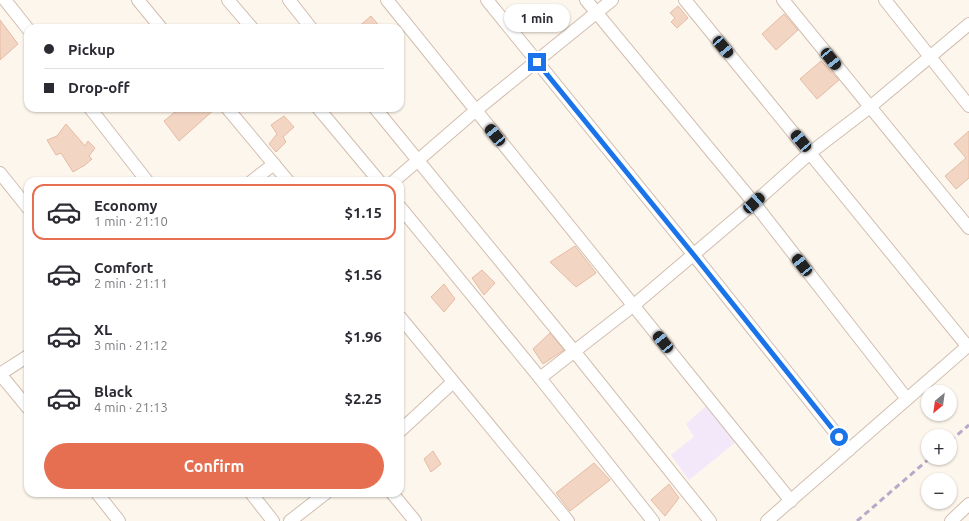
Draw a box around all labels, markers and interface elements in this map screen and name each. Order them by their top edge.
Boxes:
callout: 1 min [504,4,570,32]
text: 1 min [521,11,553,25]
car [711,34,735,60]
text: Pickup [68,41,115,58]
car [819,46,843,72]
route end [528,53,546,71]
text: Drop-off [68,79,130,96]
car [483,122,507,148]
car [789,128,813,154]
car [741,191,767,215]
icon: car [46,194,82,230]
text: Economy [94,197,158,214]
text: $1.15 [344,204,382,221]
text: 1 min · 21:10 [94,214,168,228]
car [790,252,814,278]
icon: car [46,256,82,292]
text: Comfort [94,259,153,276]
text: $1.56 [344,266,382,283]
text: 2 min · 21:11 [94,276,168,290]
icon: car [46,318,82,354]
text: XL [94,321,112,338]
text: $1.96 [344,328,382,345]
car [651,329,675,355]
text: 3 min · 21:12 [94,338,168,352]
icon: car [46,380,82,416]
text: Black [94,383,133,400]
north arrow [921,385,957,421]
map controls [921,385,957,509]
text: $2.25 [344,390,382,407]
text: 4 min · 21:13 [94,400,168,414]
route start [830,428,848,446]
button: + [921,429,957,465]
button: Confirm [44,443,384,489]
button: − [921,473,957,509]

